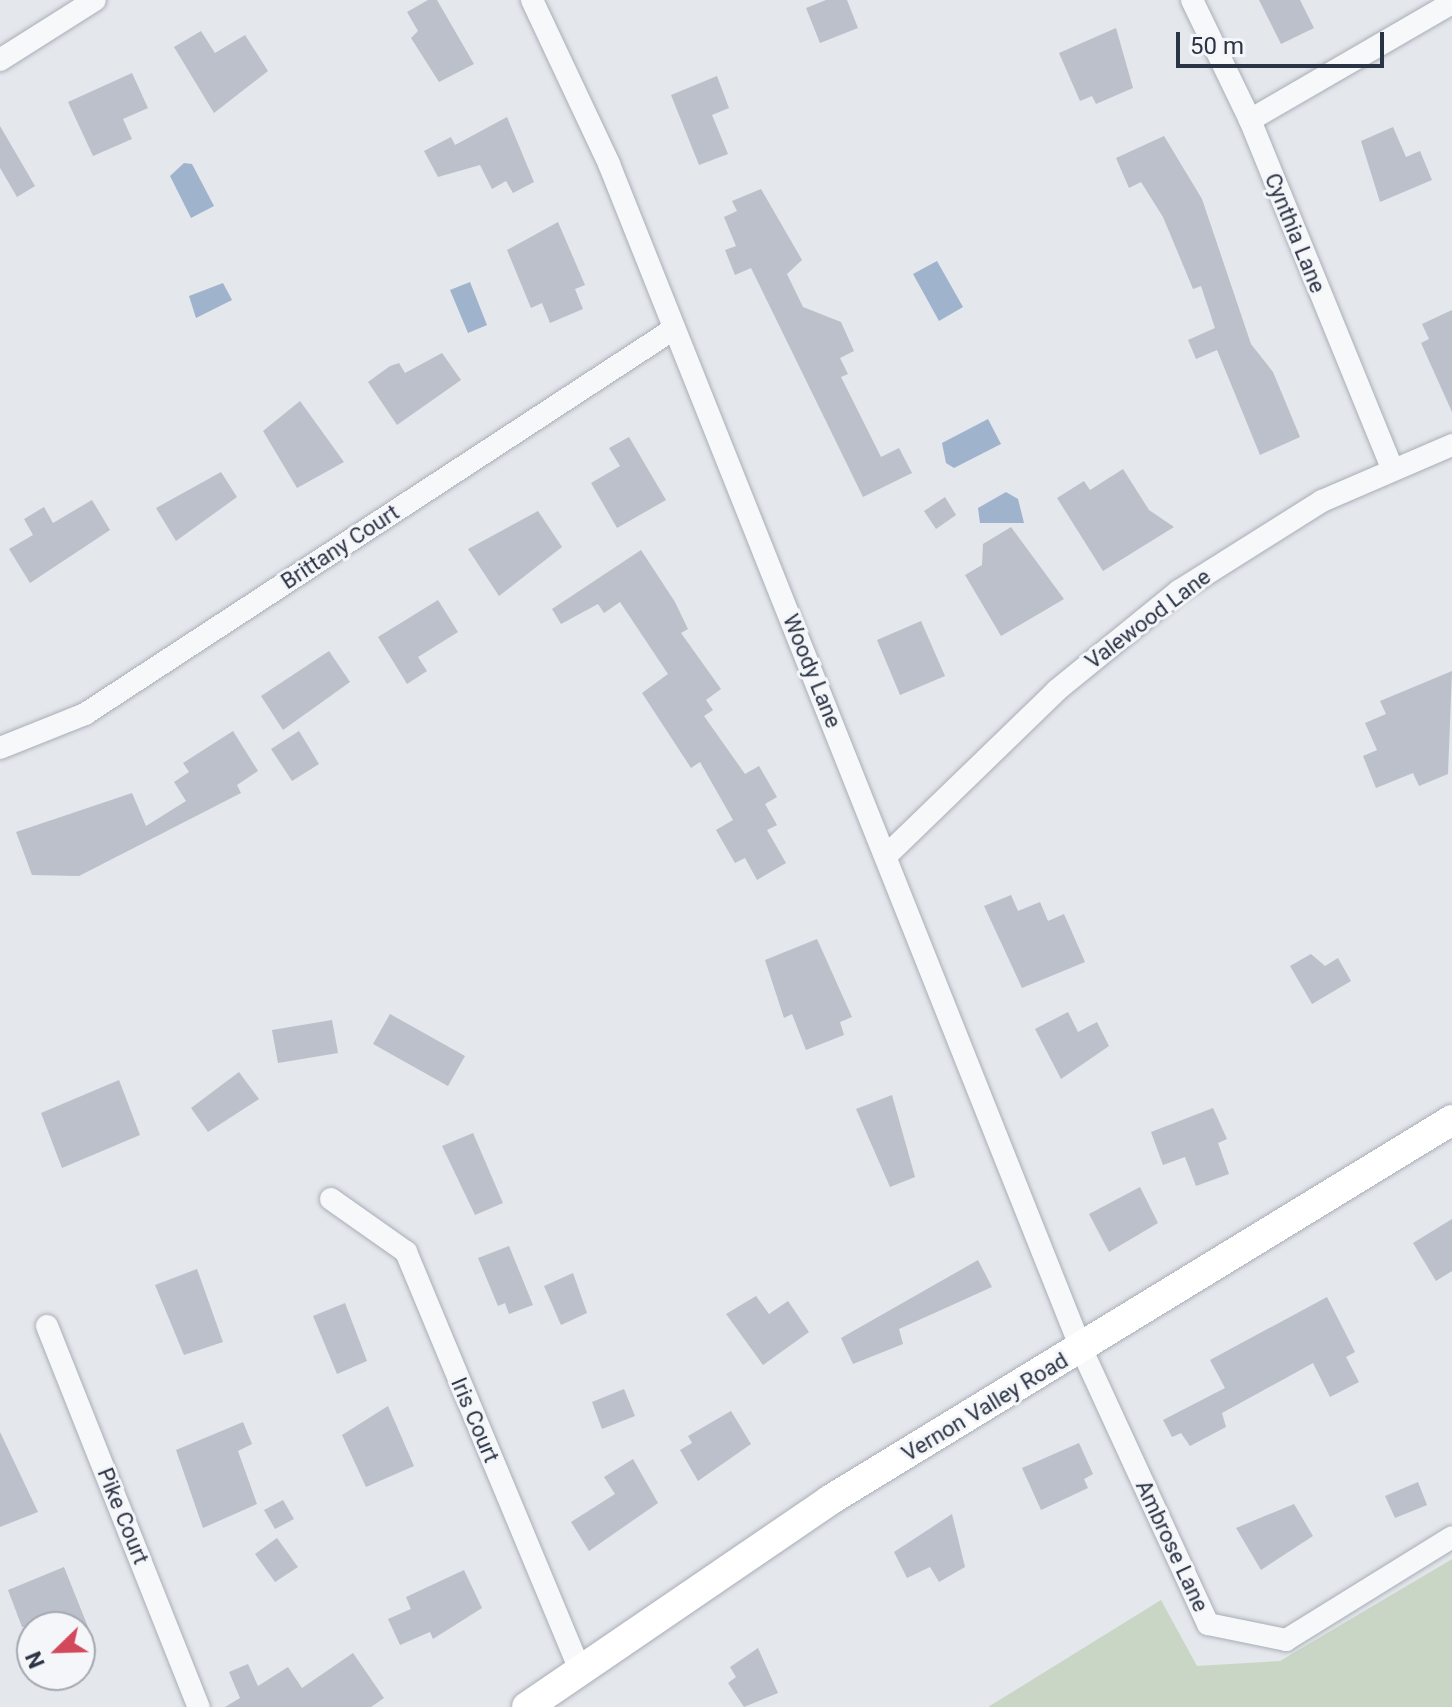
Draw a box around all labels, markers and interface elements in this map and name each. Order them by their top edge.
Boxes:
scale bar [1180,16,1388,66]
text: 50 m [1190,32,1244,60]
street label: Cynthia Lane [1259,169,1331,297]
street label: Brittany Court [276,499,404,595]
street label: Valewood Lane [1080,563,1216,675]
street label: Woody Lane [777,610,847,732]
street label: Vernon Valley Road [897,1347,1073,1467]
street label: Iris Court [445,1374,505,1466]
street label: Pike Court [92,1464,154,1568]
street label: Ambrose Lane [1130,1476,1214,1616]
north arrow [16,1611,96,1691]
text: N [21,1648,50,1672]

